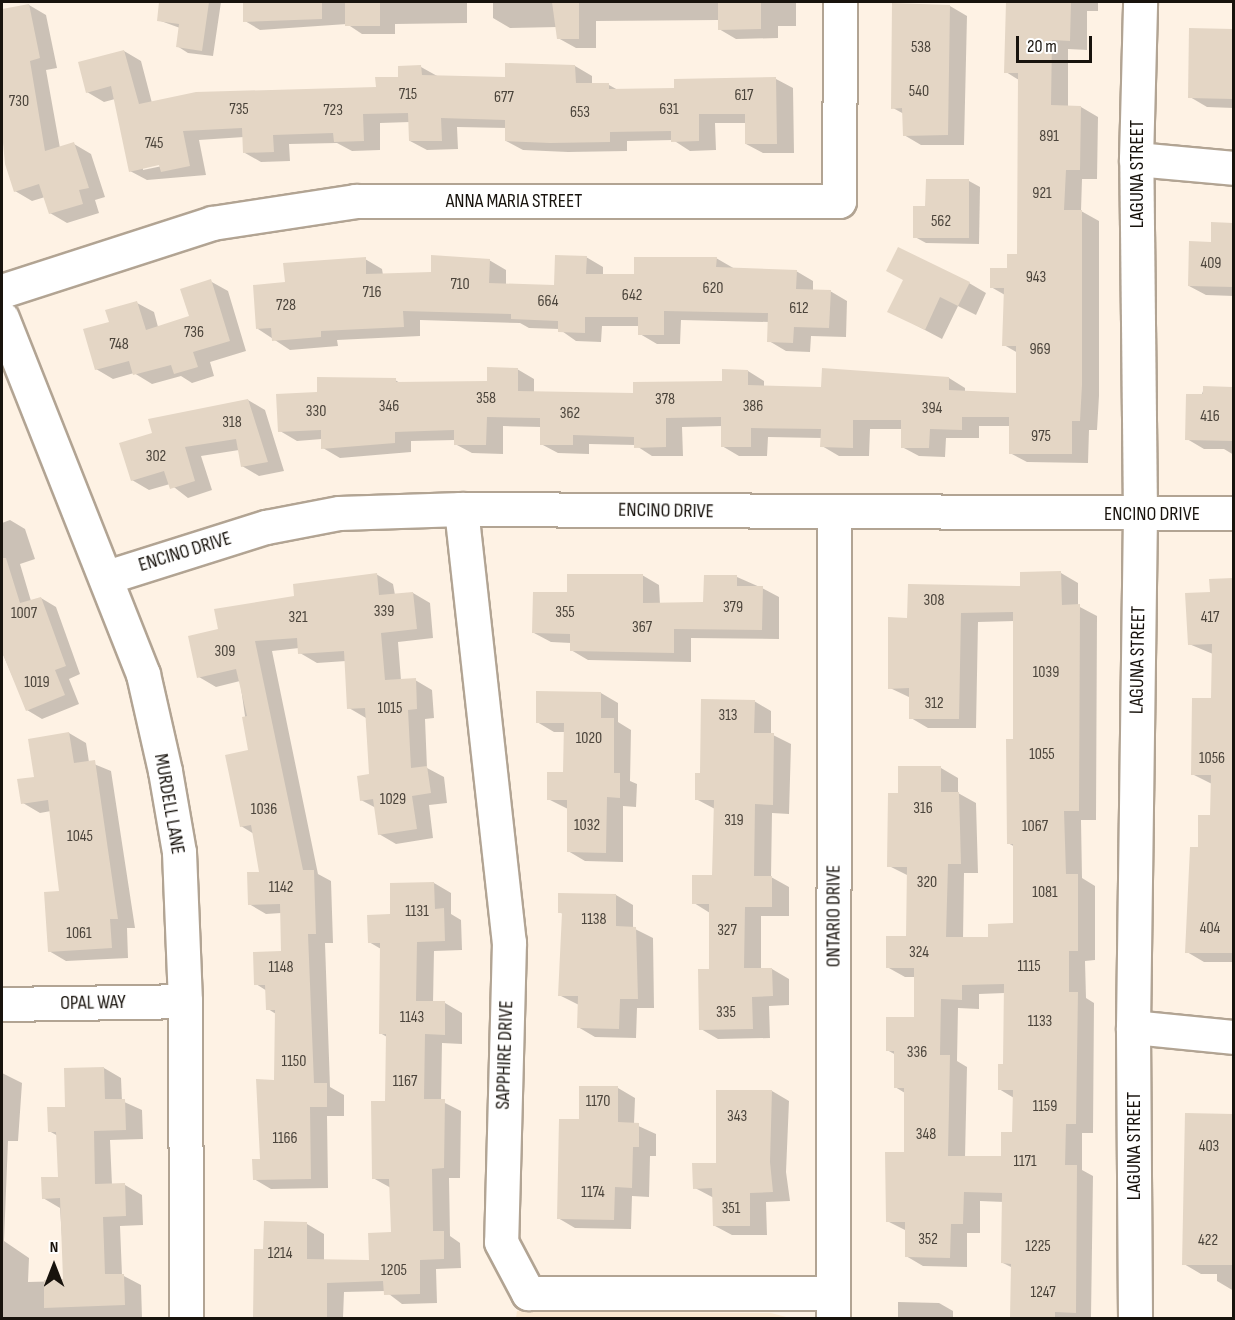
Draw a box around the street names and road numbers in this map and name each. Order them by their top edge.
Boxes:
street label: LAGUNA STREET [1125,120,1149,228]
street label: ANNA MARIA STREET [446,189,582,213]
street label: ENCINO DRIVE [618,498,714,524]
street label: ENCINO DRIVE [1104,502,1200,526]
street label: ENCINO DRIVE [136,527,234,577]
street label: LAGUNA STREET [1125,606,1151,714]
street label: MURDELL LANE [148,752,190,856]
street label: ONTARIO DRIVE [822,865,846,967]
street label: OPAL WAY [60,990,126,1016]
street label: SAPPHIRE DRIVE [491,1000,519,1110]
street label: LAGUNA STREET [1122,1092,1146,1200]

